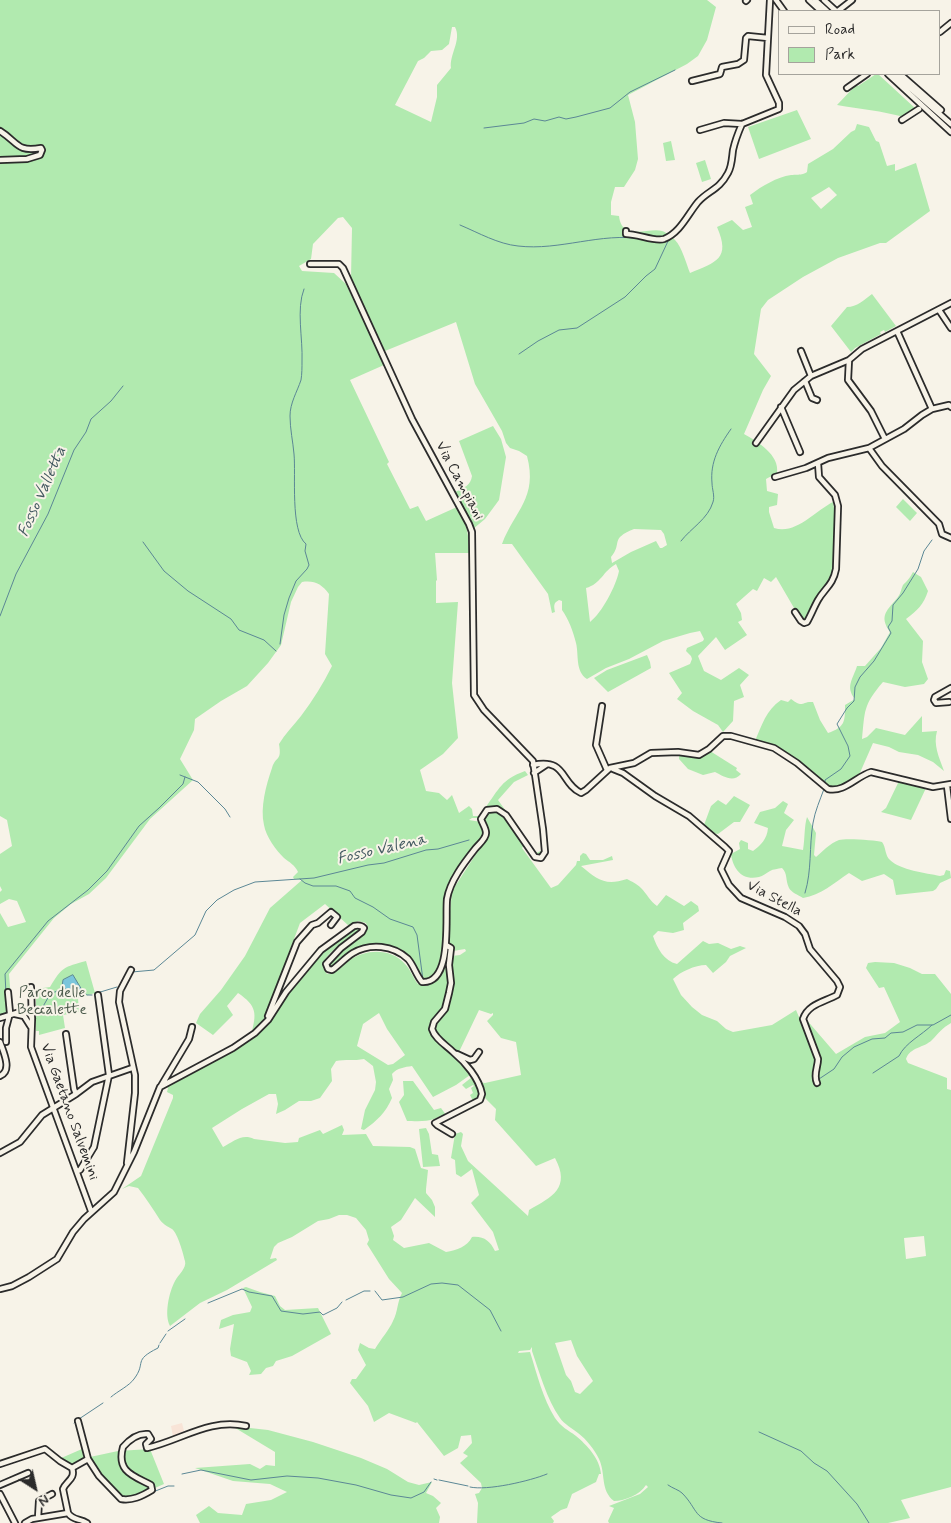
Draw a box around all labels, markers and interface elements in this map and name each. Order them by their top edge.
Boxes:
legend [778,10,941,75]
text: Road [825,20,855,40]
text: Park [825,45,855,65]
street label: Via Campiani [431,439,487,523]
water label: Fosso Valletta [15,444,71,540]
water label: Fosso Valena [336,830,428,870]
street label: Via Stella [743,877,805,921]
park label: Parco delle Beccalette [17,985,87,1020]
street label: Via Gaetano Salvemini [36,1041,102,1183]
north arrow [10,1463,60,1513]
text: N [35,1490,53,1510]

